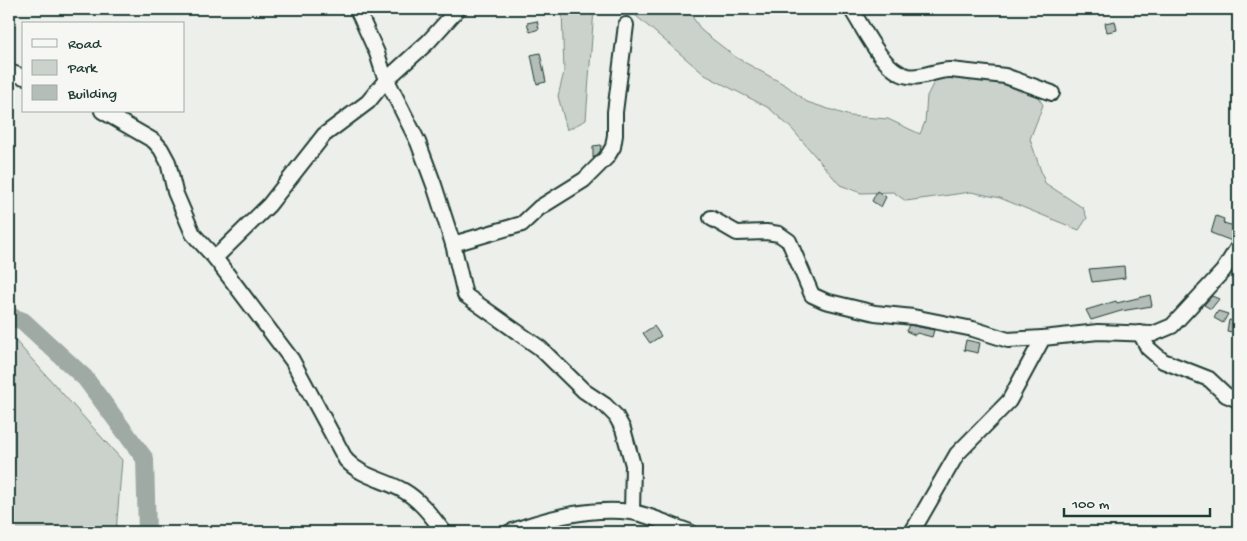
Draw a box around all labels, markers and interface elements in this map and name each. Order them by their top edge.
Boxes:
legend [22,22,185,112]
text: Road [68,36,102,54]
text: Park [67,60,98,78]
text: Building [67,86,117,104]
scale bar [1064,486,1211,518]
text: 100 m [1071,496,1110,514]

